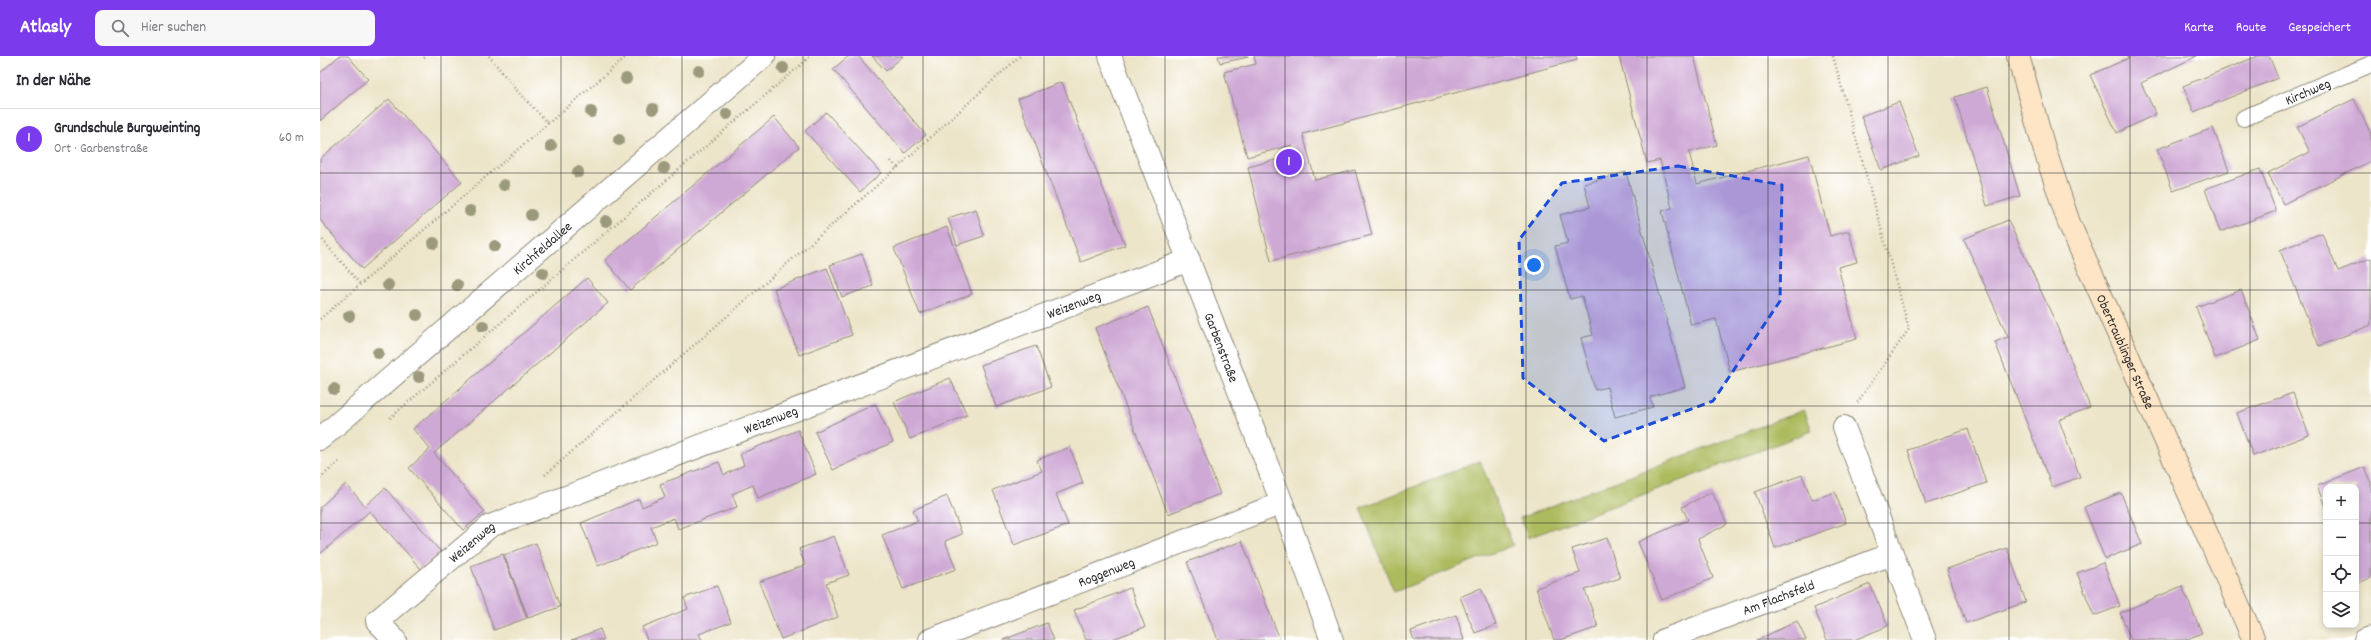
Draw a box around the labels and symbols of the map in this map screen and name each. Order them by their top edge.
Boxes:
street label: Kirchweg [2282,74,2334,111]
pin: 1 [1276,147,1302,177]
street label: Kirchfeldallee [509,218,577,281]
your location [1524,255,1544,275]
street label: Weizenweg [1044,287,1104,325]
street label: Obertraublinger Straße [2090,292,2158,413]
street label: Garbenstraße [1198,310,1243,386]
street label: Weizenweg [742,402,801,440]
street label: Weizenweg [445,517,498,569]
street label: Roggenweg [1076,553,1138,593]
street label: Am Flachsfeld [1740,576,1818,622]

